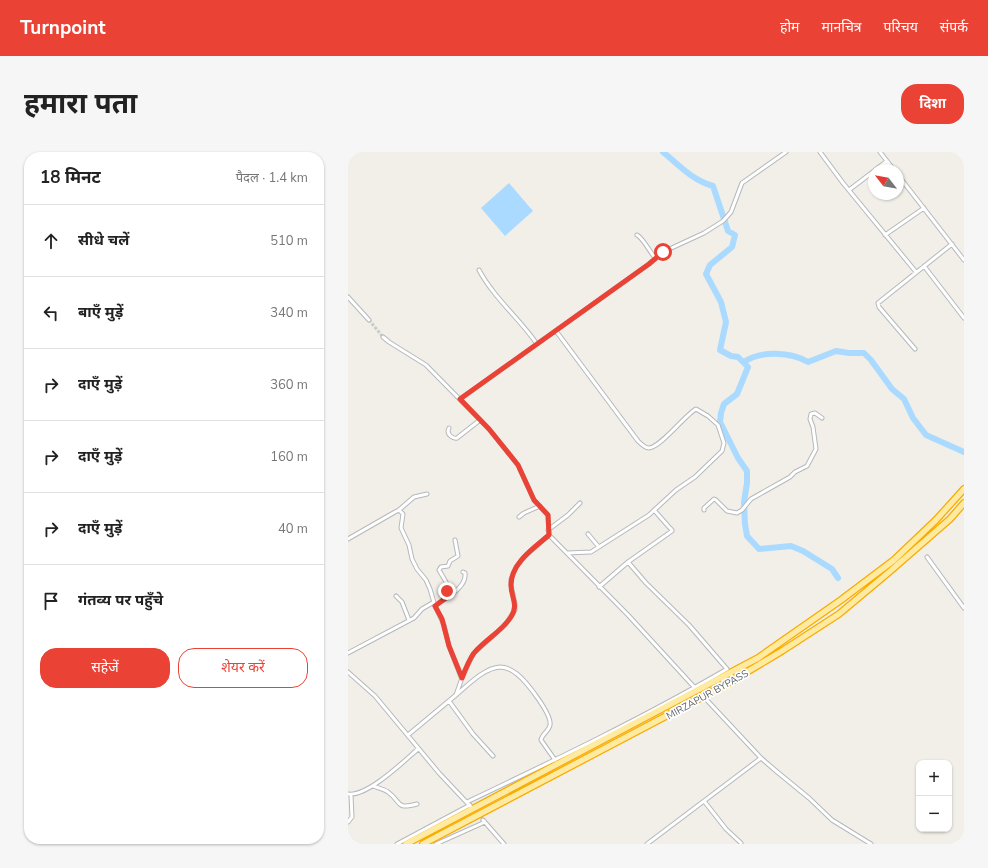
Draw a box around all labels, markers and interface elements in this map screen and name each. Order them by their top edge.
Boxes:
text: Turnpoint [20,15,106,41]
text: होम [780,18,799,37]
text: मानचित्र [821,18,862,37]
text: परिचय [884,18,918,37]
text: संपर्क [940,18,968,37]
button: दिशा [901,84,964,124]
text: हमारा पता [24,85,137,123]
north arrow [868,164,904,200]
text: 18 मिनट [40,166,101,189]
text: पैदल · 1.4 km [236,169,308,187]
icon: ahead [40,230,62,252]
text: सीधे चलें [78,230,129,250]
text: 510 m [270,232,308,250]
route start [654,243,672,261]
icon: left [40,302,62,324]
text: बाएँ मुड़ें [78,302,123,322]
text: 340 m [270,304,308,322]
icon: right [40,374,62,396]
text: दाएँ मुड़ें [78,374,122,394]
text: 360 m [270,376,308,394]
icon: right [40,446,62,468]
text: दाएँ मुड़ें [78,446,122,466]
text: 160 m [270,448,308,466]
icon: right [40,518,62,540]
text: दाएँ मुड़ें [78,518,122,538]
text: 40 m [278,520,308,538]
route end [438,582,456,600]
icon: arrive [40,590,62,612]
text: गंतव्य पर पहुँचे [78,590,163,610]
button: सहेजें [40,648,170,688]
button: शेयर करें [178,648,308,688]
street label: MIRZAPUR BYPASS [664,667,751,723]
map controls [916,760,952,832]
button: + [916,760,952,796]
button: − [916,796,952,832]

